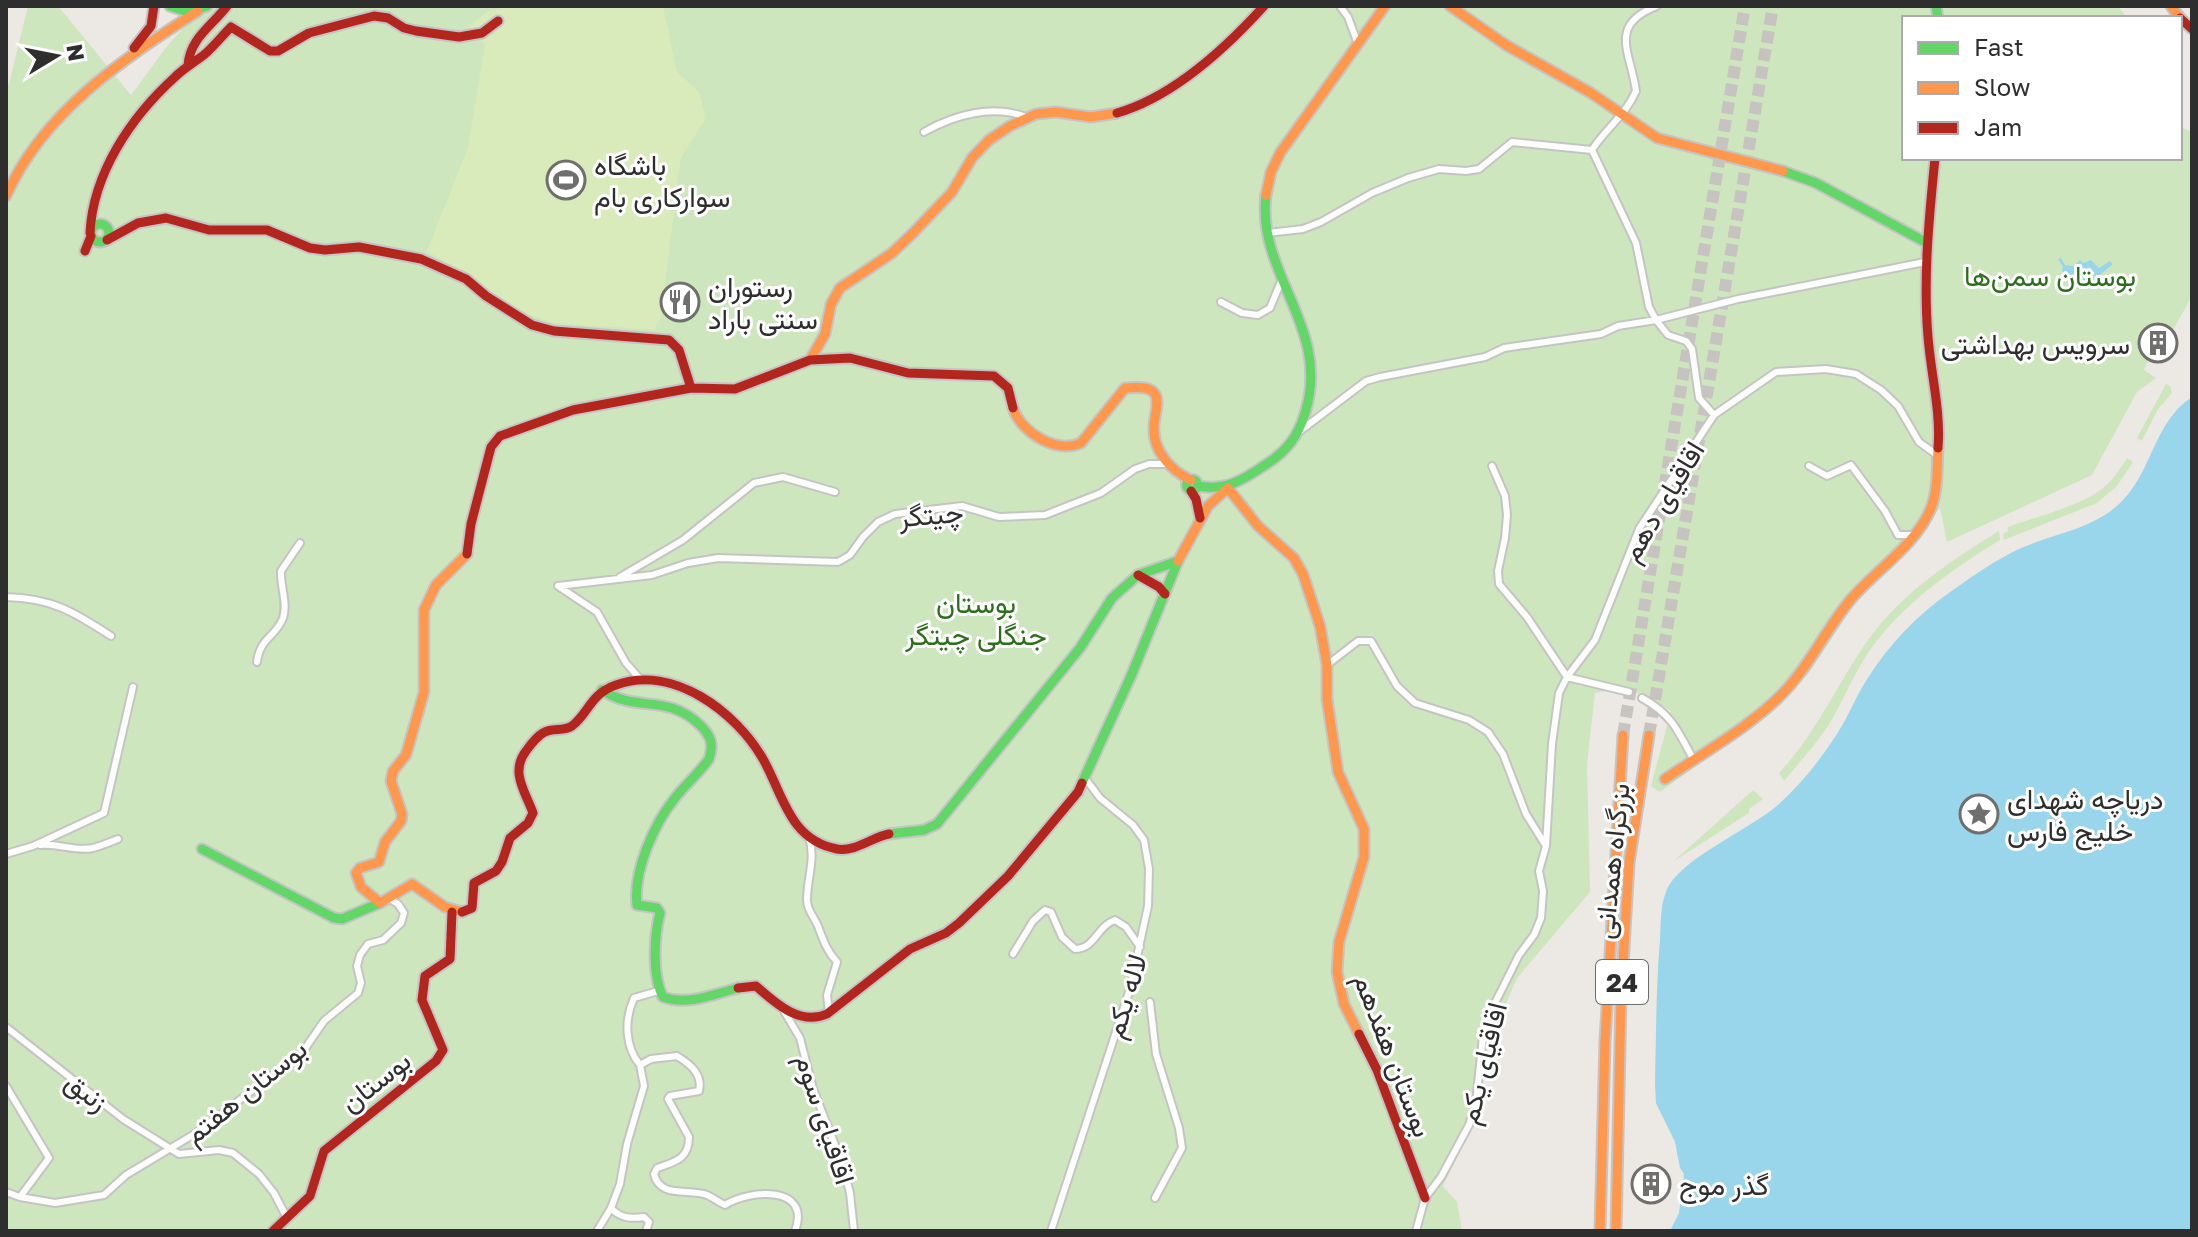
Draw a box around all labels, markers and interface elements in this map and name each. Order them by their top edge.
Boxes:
north arrow [16,16,96,96]
legend [1902,16,2182,160]
text: Fast [1974,32,2024,61]
text: N [61,42,91,63]
text: Slow [1974,72,2030,101]
text: Jam [1974,112,2022,141]
place label: باشگاه سوارکاری بام [594,148,730,216]
sports icon: باشگاه سوارکاری بام [545,159,587,201]
park label: بوستان سمن‌ها [1964,259,2136,294]
place label: رستوران سنتی باراد [708,270,818,337]
restaurant icon: رستوران سنتی باراد [659,281,701,323]
building icon: سرویس بهداشتی [2137,322,2179,364]
place label: سرویس بهداشتی [1941,327,2130,362]
street label: اقاقیای دهم [1613,435,1713,569]
street label: چیتگر [896,495,965,536]
park label: بوستان جنگلی چیتگر [904,586,1047,654]
street label: بزرگراه همدانی [1586,781,1638,941]
place label: دریاچه شهدای خلیج فارس [2007,782,2163,851]
place icon: دریاچه شهدای خلیج فارس [1958,793,2000,835]
street label: لاله یکم [1097,950,1156,1043]
road number: 24 [1596,960,1648,1004]
street label: بوستان هفدهم [1345,969,1440,1142]
street label: اقاقیای یکم [1451,999,1516,1128]
street label: بوستان هفتم [177,1032,315,1153]
street label: بوستان [333,1043,418,1120]
street label: اقاقیای سوم [787,1050,863,1189]
street label: زنبق [58,1064,115,1119]
building icon: گذر موج [1630,1163,1672,1205]
place label: گذر موج [1679,1168,1769,1204]

